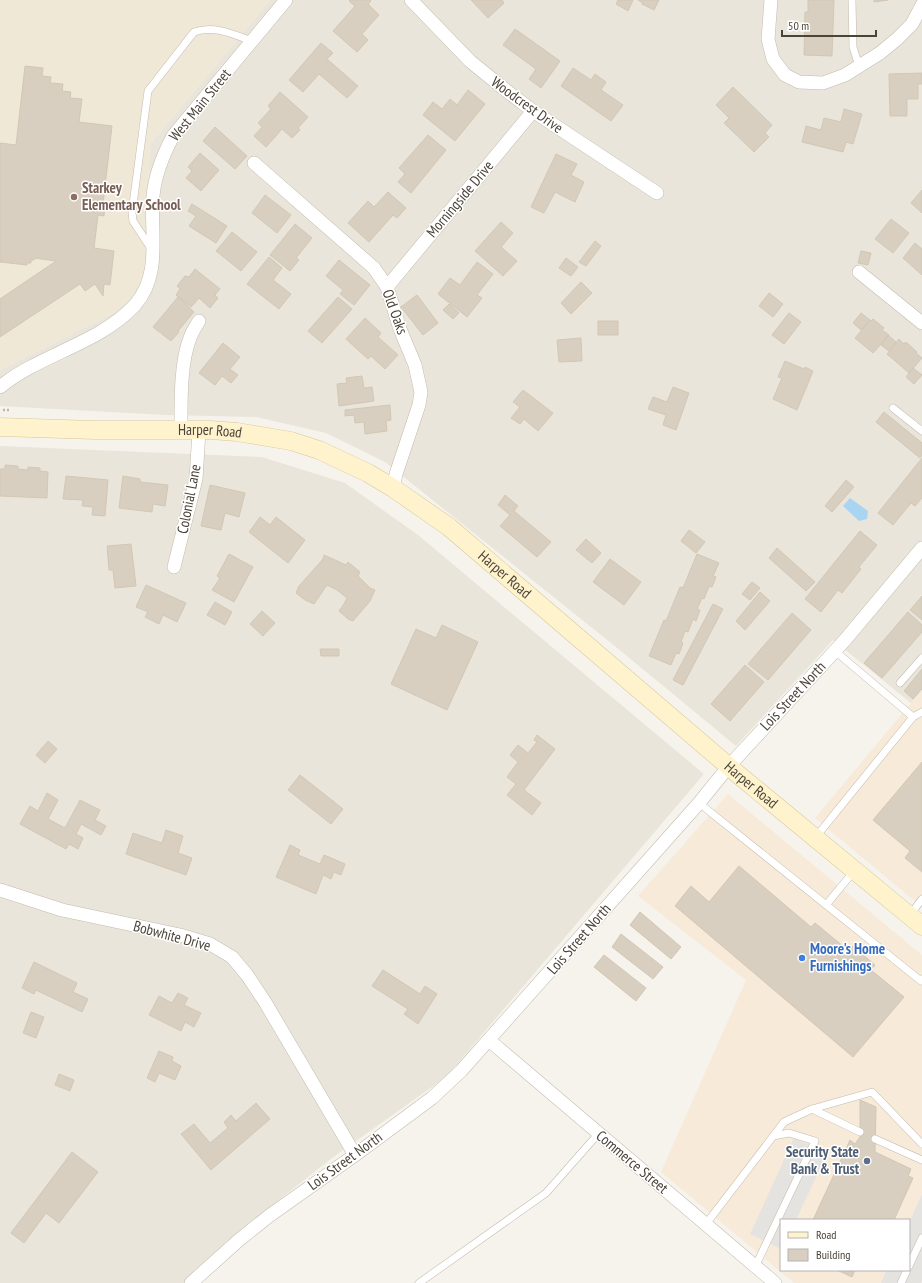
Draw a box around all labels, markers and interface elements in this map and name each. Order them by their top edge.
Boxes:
scale bar [782,12,876,38]
text: 50 m [788,18,809,33]
street label: West Main Street [165,65,235,145]
street label: Woodcrest Drive [488,72,567,137]
street label: Morningside Drive [422,156,497,241]
place label: Starkey Elementary School [82,178,181,214]
marker: Starkey Elementary School [69,192,79,202]
street label: Old Oaks [379,287,412,337]
street label: Harper Road [178,420,243,442]
street label: Colonial Lane [172,463,205,535]
street label: Harper Road [475,546,535,602]
street label: Lois Street North [756,657,829,734]
street label: Harper Road [721,757,782,812]
street label: Lois Street North [543,899,615,978]
street label: Bobwhite Drive [131,916,213,955]
place label: Moore's Home Furnishings [810,939,885,975]
marker: Moore's Home Furnishings [797,953,807,963]
street label: Commerce Street [592,1126,672,1197]
street label: Lois Street North [304,1127,386,1194]
place label: Security State Bank & Trust [786,1142,860,1178]
marker: Security State Bank & Trust [862,1156,872,1166]
legend [780,1219,910,1271]
text: Road [816,1227,836,1242]
text: Building [816,1247,851,1262]

